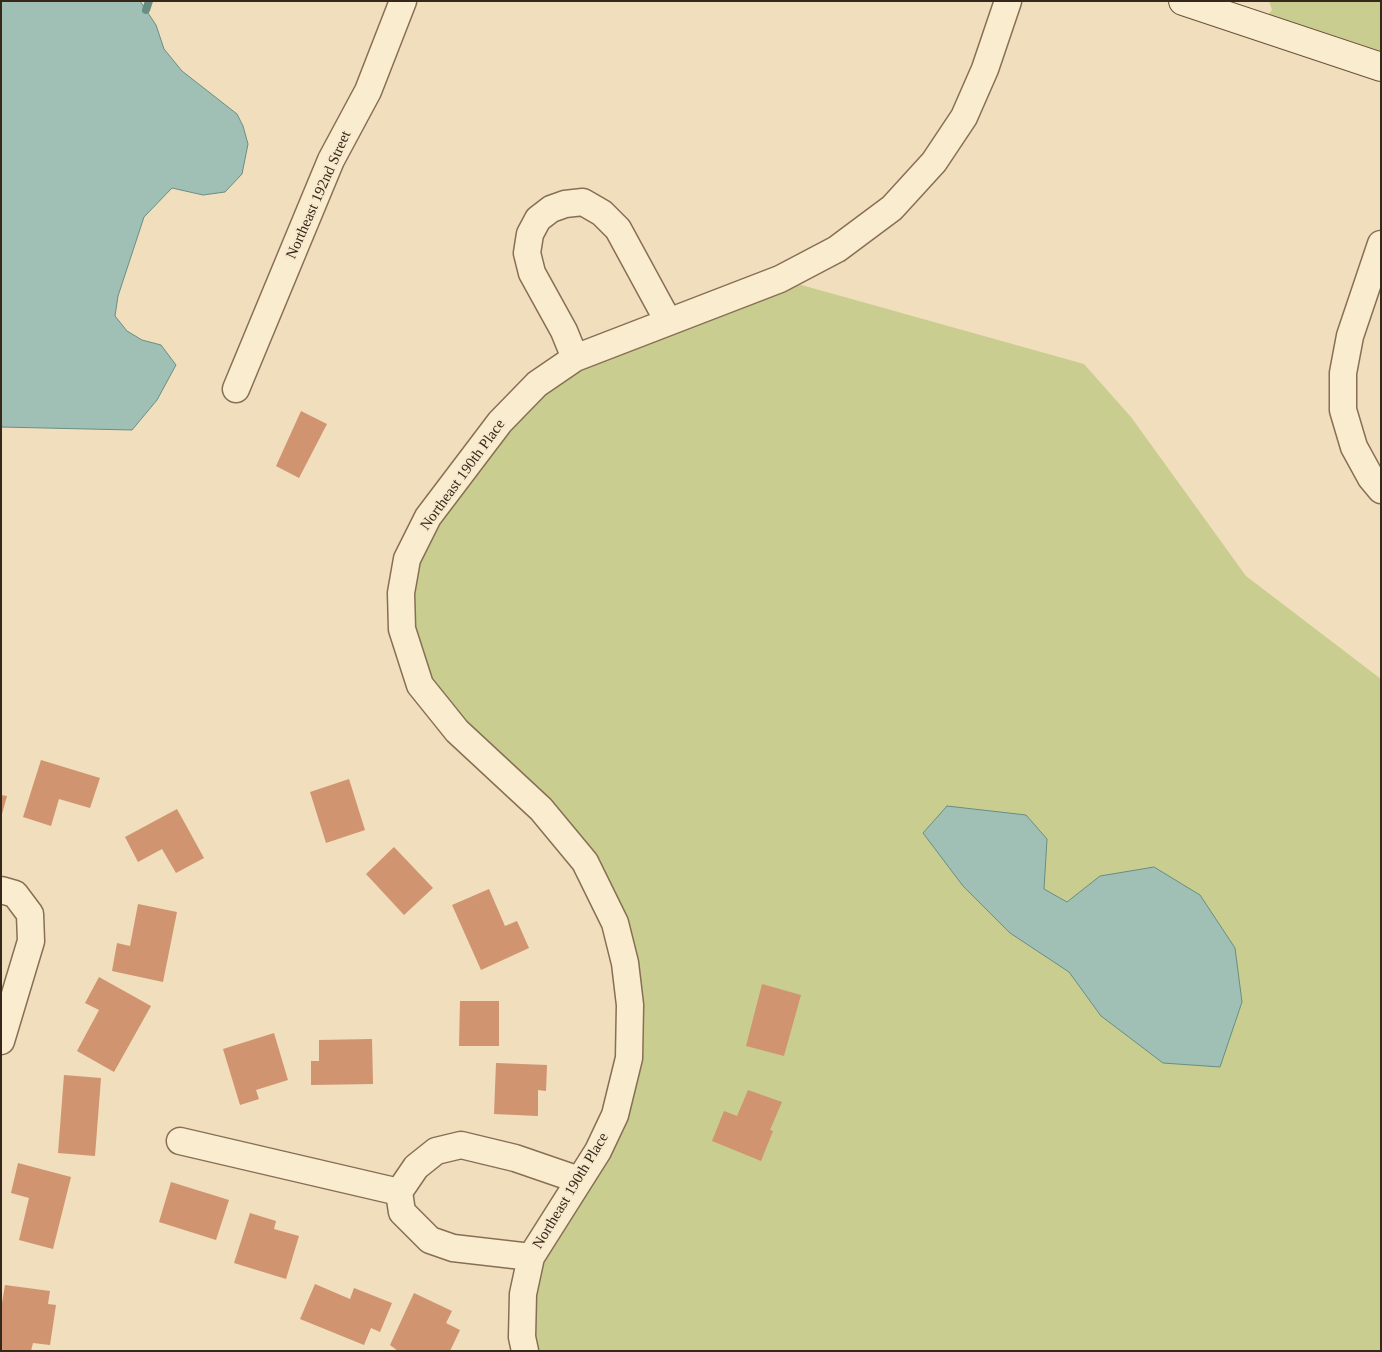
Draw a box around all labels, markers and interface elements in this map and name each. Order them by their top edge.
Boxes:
street label: Northeast 192nd Street [283,128,355,262]
street label: Northeast 190th Place [417,416,509,534]
street label: Northeast 190th Place [529,1130,613,1252]

